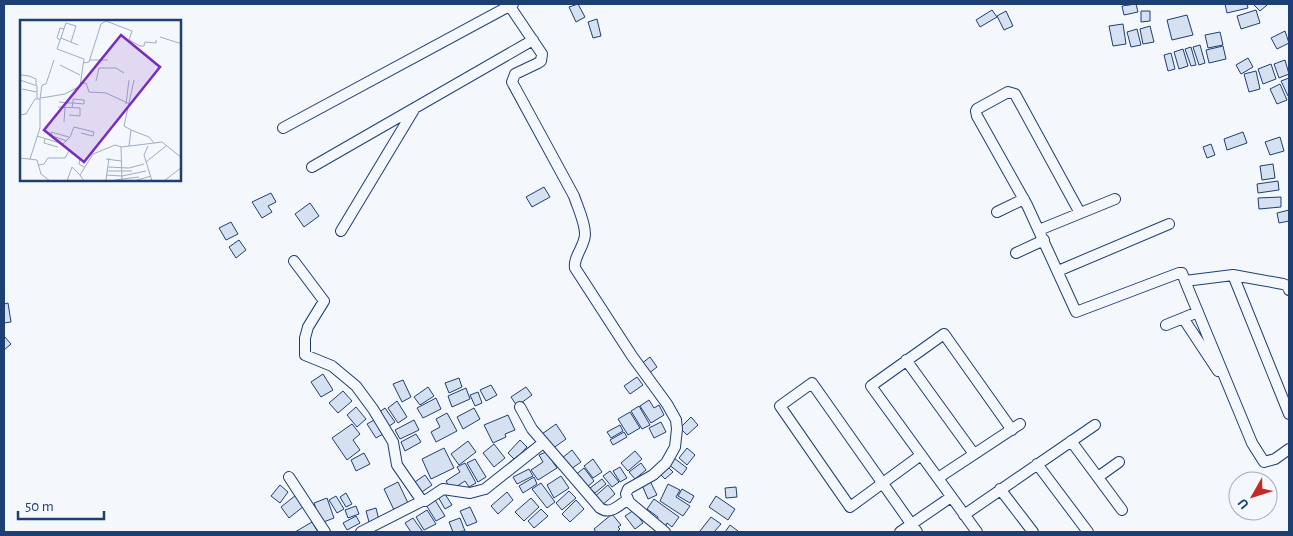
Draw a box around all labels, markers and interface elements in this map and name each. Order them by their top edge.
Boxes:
inset map [20,20,181,181]
north arrow [1228,471,1278,521]
scale bar [18,488,104,520]
text: U [1235,496,1252,511]
text: 50 m [25,499,54,514]

